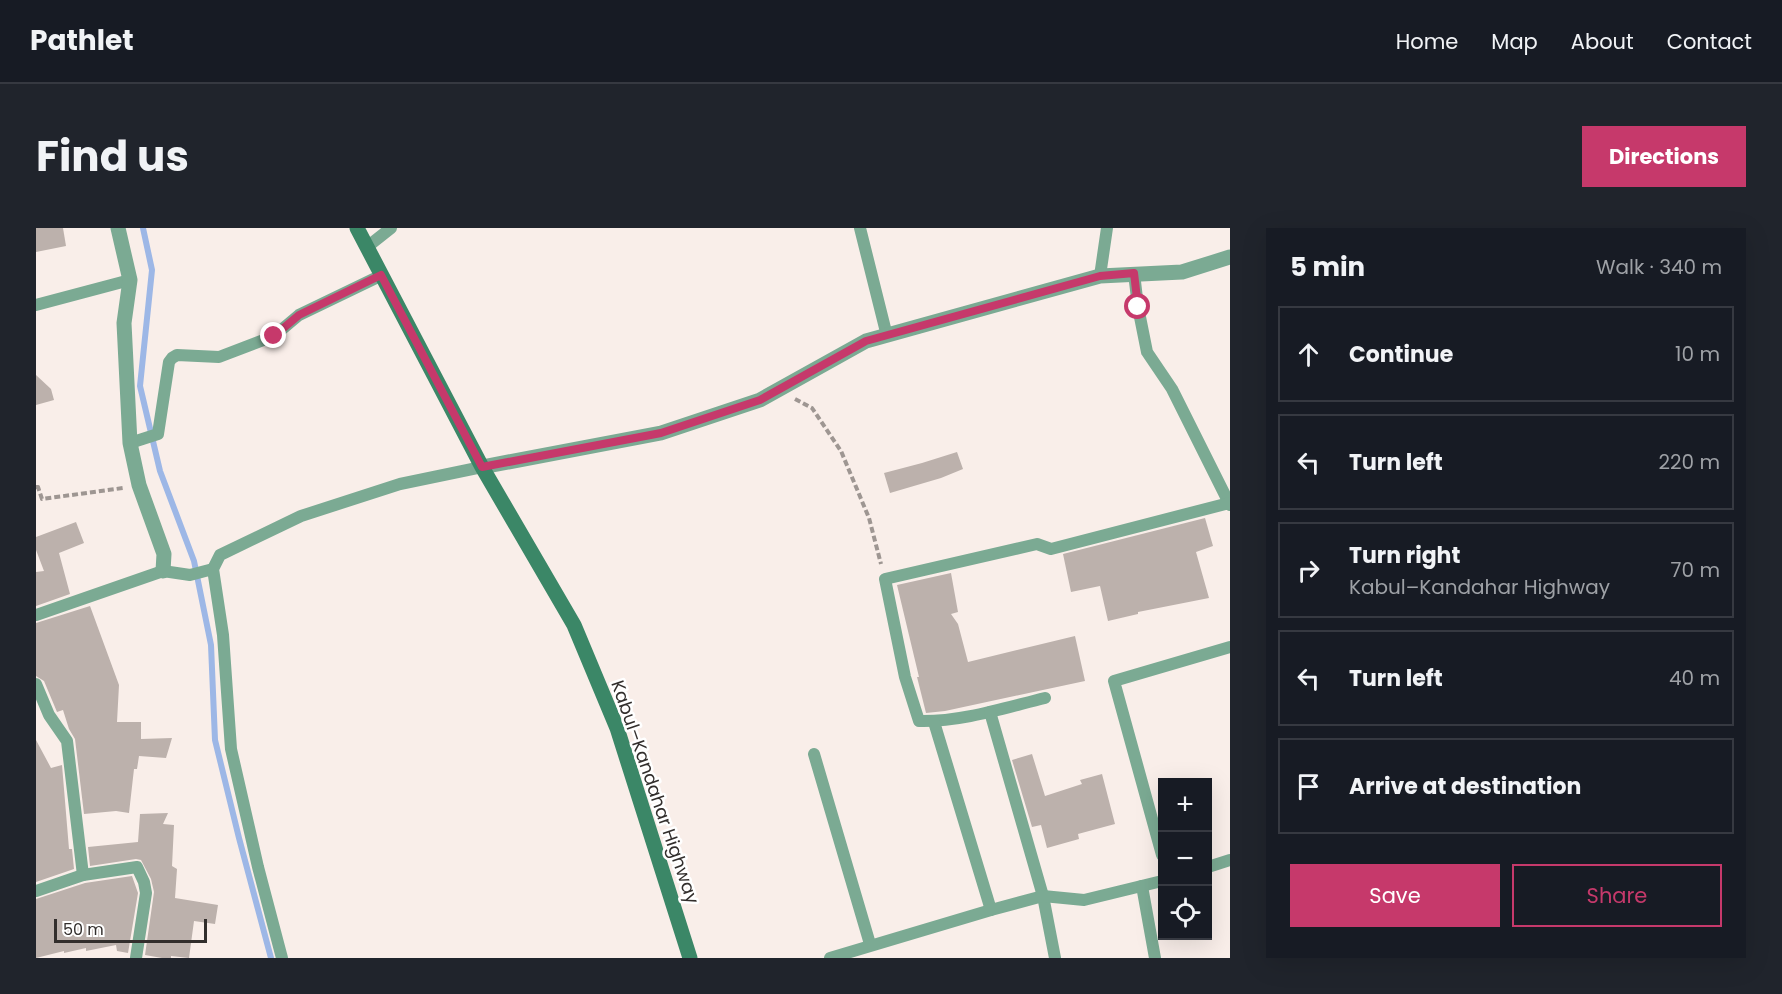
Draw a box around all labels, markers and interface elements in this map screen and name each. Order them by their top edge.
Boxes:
text: Pathlet [30,21,134,60]
text: Home [1396,27,1458,56]
text: Map [1491,27,1538,56]
text: About [1571,27,1634,56]
text: Contact [1667,27,1752,56]
button: Directions [1582,126,1746,187]
text: Find us [36,127,189,186]
text: 5 min [1290,249,1365,285]
text: Walk · 340 m [1596,253,1722,281]
route start [1124,293,1150,319]
route end [260,322,286,348]
icon: ahead [1292,338,1325,371]
text: Continue [1349,339,1453,370]
text: 10 m [1675,340,1720,368]
icon: left [1292,446,1325,479]
text: Turn left [1349,447,1443,478]
text: 220 m [1659,448,1720,476]
text: Turn right [1349,540,1460,571]
icon: right [1292,554,1325,587]
text: 70 m [1671,556,1720,584]
text: Kabul–Kandahar Highway [1349,573,1610,601]
icon: left [1292,662,1325,695]
text: Turn left [1349,663,1443,694]
text: 40 m [1669,664,1720,692]
street label: Kabul–Kandahar Highway [605,677,706,907]
icon: arrive [1292,770,1325,803]
text: Arrive at destination [1349,771,1581,802]
map controls [1158,778,1212,940]
button: + [1158,778,1212,832]
button: − [1158,832,1212,886]
button: Save [1290,864,1500,927]
button: Share [1512,864,1722,927]
button: locate [1158,886,1212,940]
scale bar [54,916,207,944]
text: 50 m [63,918,104,941]

